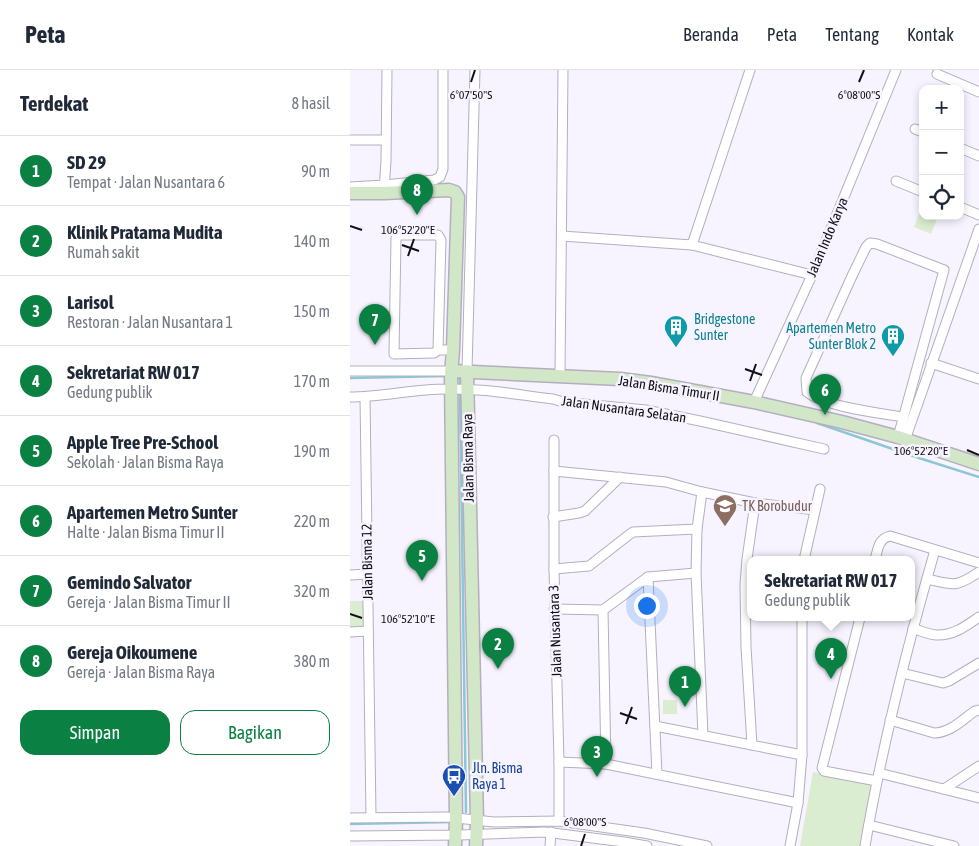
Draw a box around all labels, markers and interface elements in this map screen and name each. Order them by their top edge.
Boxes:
text: Peta [25,21,66,48]
text: Beranda [683,24,739,45]
text: Peta [767,24,797,45]
text: Tentang [825,24,879,45]
text: Kontak [907,24,954,45]
map controls [919,85,964,220]
button: + [919,85,964,130]
text: 6°07'50"S [450,88,492,102]
text: 6°08'00"S [838,88,880,102]
text: Terdekat [20,91,88,115]
text: 8 hasil [292,94,330,112]
button: − [919,130,964,175]
text: SD 29 [67,151,106,173]
text: 1 [32,162,40,180]
text: 90 m [301,162,330,180]
text: Tempat · Jalan Nusantara 6 [67,173,225,191]
pin: 8 [401,174,433,215]
button: locate [919,175,964,220]
street label: Jalan Indo Karya [803,195,851,279]
text: Klinik Pratama Mudita [67,221,223,243]
text: 106°52'20"E [381,223,435,237]
text: 2 [32,232,40,250]
text: 140 m [294,232,330,250]
text: Rumah sakit [67,243,140,261]
text: Larisol [67,291,114,313]
text: 3 [32,302,40,320]
text: 150 m [294,302,330,320]
pin: 7 [359,304,391,345]
place label: Bridgestone Sunter [694,311,755,343]
text: Restoran · Jalan Nusantara 1 [67,313,233,331]
building icon: Bridgestone Sunter [663,314,689,348]
place label: Apartemen Metro Sunter Blok 2 [786,320,876,352]
building icon: Apartemen Metro Sunter Blok 2 [880,323,906,357]
text: Sekretariat RW 017 [67,361,200,383]
text: 4 [32,372,40,390]
text: 170 m [294,372,330,390]
street label: Jalan Bisma Timur II [617,372,721,404]
pin: 6 [809,374,841,415]
text: Gedung publik [67,383,153,401]
street label: Jalan Nusantara Selatan [561,392,687,426]
street label: Jalan Bisma Raya [459,413,477,503]
text: Apple Tree Pre-School [67,431,218,453]
text: 5 [32,442,40,460]
text: 190 m [294,442,330,460]
text: 106°52'20"E [894,444,948,458]
text: Sekolah · Jalan Bisma Raya [67,453,224,471]
school or university icon: TK Borobudur [712,493,738,527]
place label: TK Borobudur [742,498,813,514]
text: Apartemen Metro Sunter [67,501,237,523]
text: 6 [32,512,40,530]
text: 220 m [294,512,330,530]
text: Halte · Jalan Bisma Timur II [67,523,224,541]
street label: Jalan Bisma 12 [358,524,376,600]
pin: 5 [406,540,438,581]
popup [747,556,915,621]
text: Sekretariat RW 017 [765,569,897,591]
text: Gemindo Salvator [67,571,191,593]
text: 7 [32,582,40,600]
text: 320 m [294,582,330,600]
street label: Jalan Nusantara 3 [545,584,565,678]
text: Gedung publik [765,591,850,609]
text: Gereja · Jalan Bisma Timur II [67,593,231,611]
your location [634,593,660,619]
text: 106°52'10"E [381,612,435,626]
pin: 2 [482,628,514,669]
pin: 4 [815,638,847,679]
text: Gereja Oikoumene [67,641,197,663]
text: 8 [32,652,40,670]
text: 380 m [294,652,330,670]
text: Gereja · Jalan Bisma Raya [67,663,215,681]
pin: 1 [669,666,701,707]
button: Simpan [20,710,170,755]
button: Bagikan [180,710,330,755]
pin: 3 [581,736,613,777]
place label: Jln. Bisma Raya 1 [472,760,523,792]
bus stop icon: Jln. Bisma Raya 1 [441,763,467,797]
text: 6°08'00"S [564,815,606,829]

